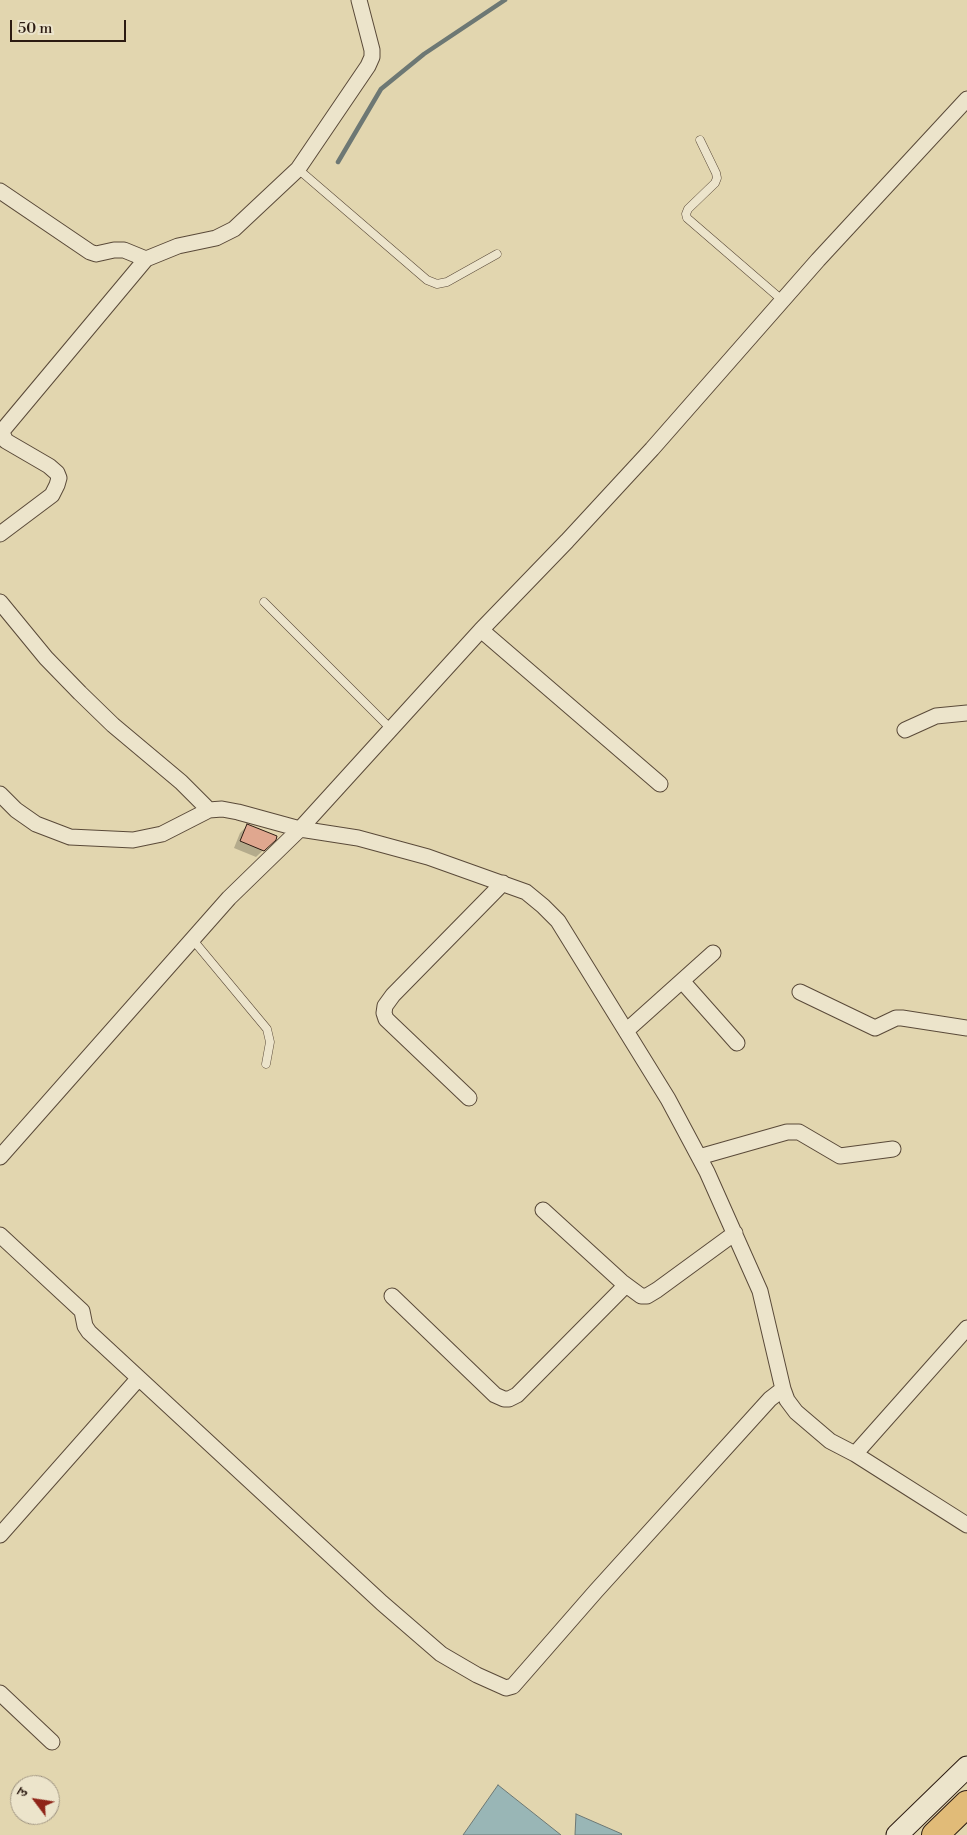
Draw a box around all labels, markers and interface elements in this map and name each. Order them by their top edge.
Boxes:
scale bar [12,10,129,42]
text: 50 m [18,19,52,38]
north arrow [10,1775,60,1825]
text: उ [13,1785,33,1800]

